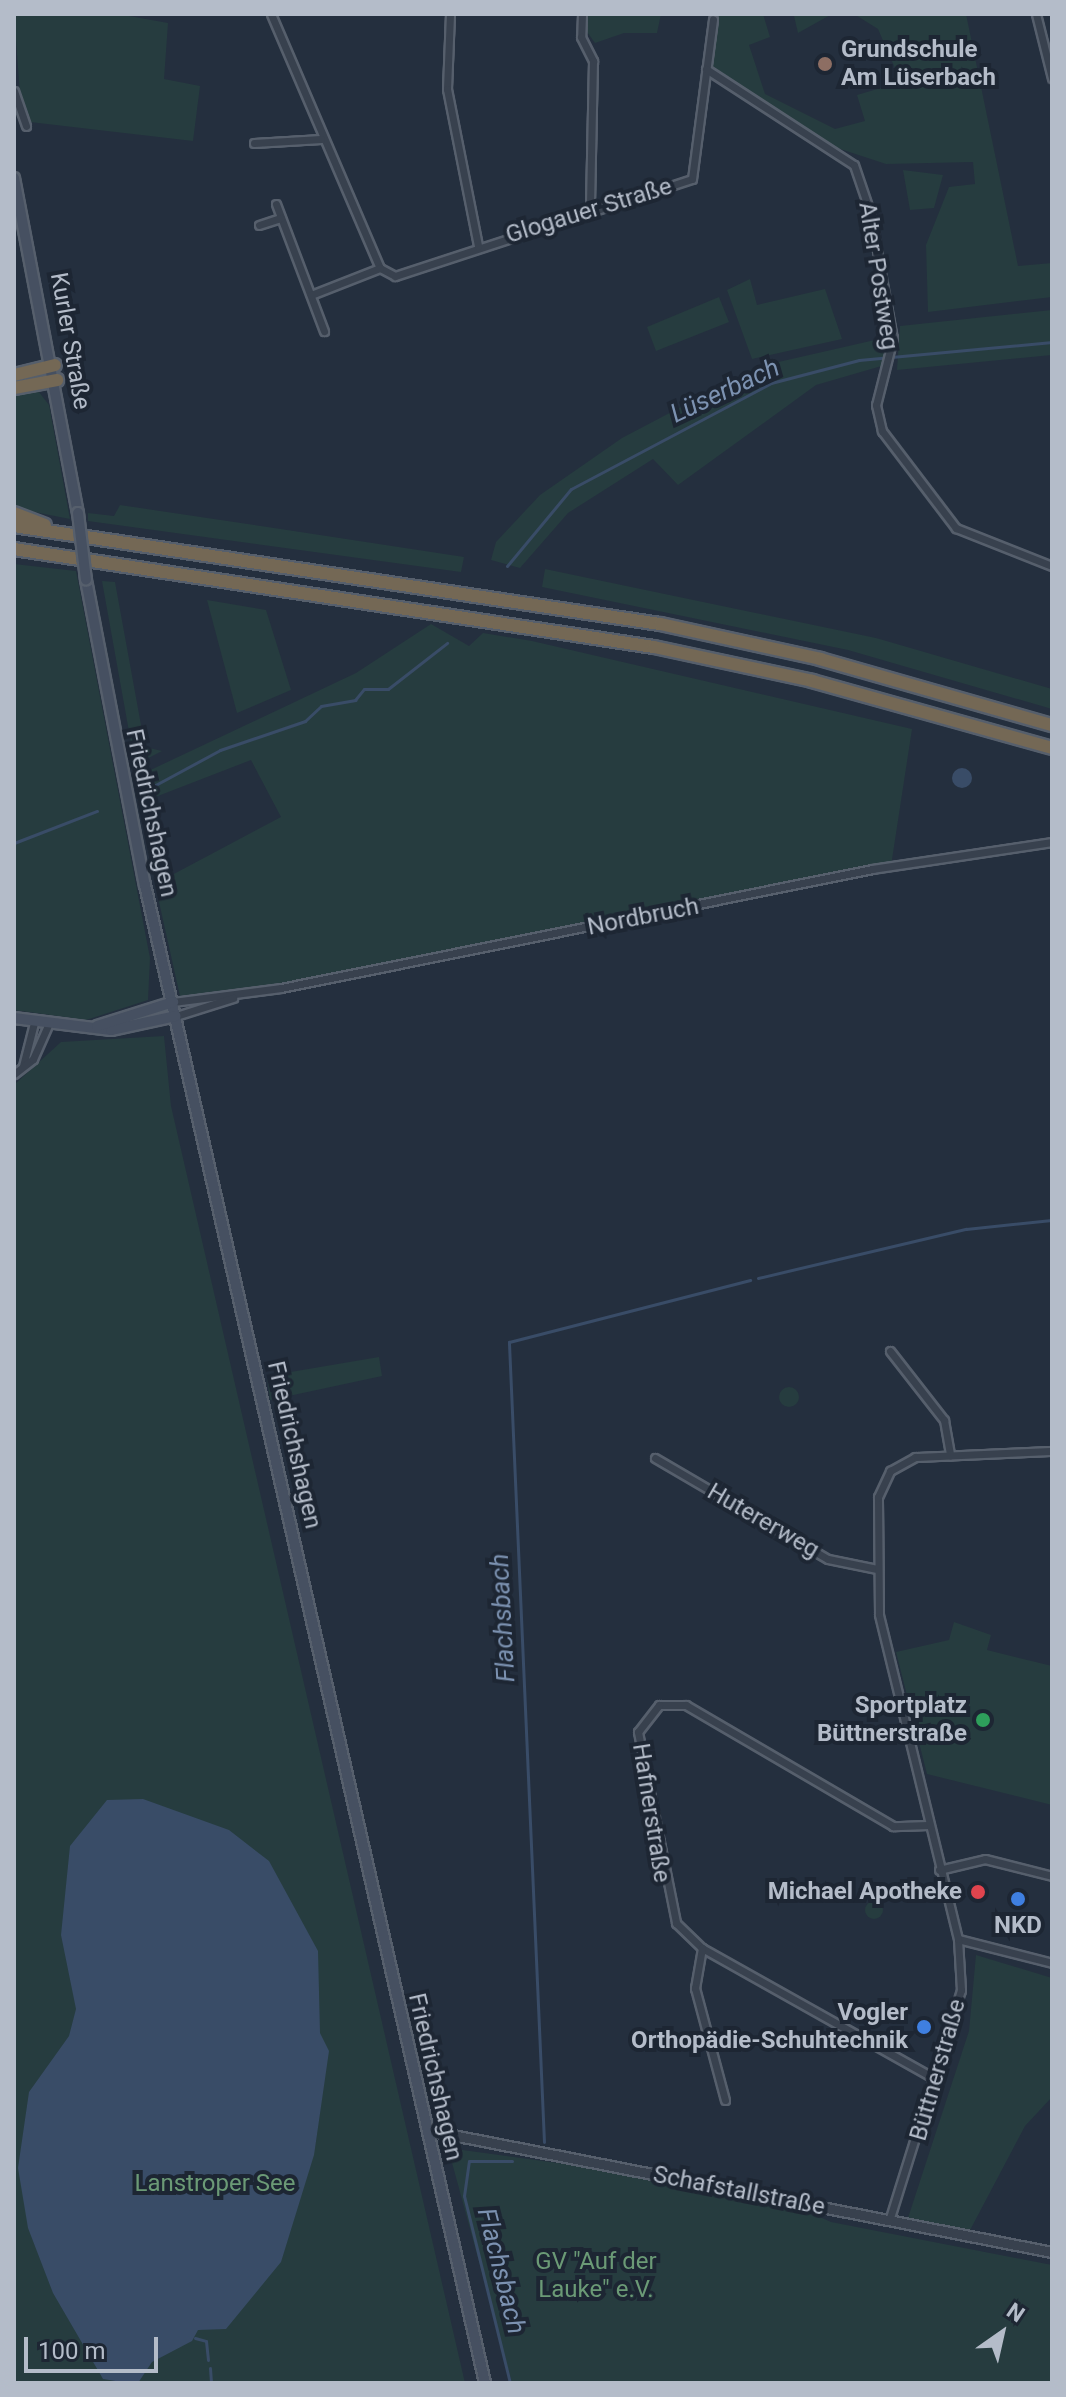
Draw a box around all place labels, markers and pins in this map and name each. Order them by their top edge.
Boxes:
place label: Grundschule Am Lüserbach [841,36,996,92]
marker: Grundschule Am Lüserbach [816,55,834,73]
place label: Sportplatz Büttnerstraße [817,1692,967,1748]
marker: Sportplatz Büttnerstraße [974,1711,992,1729]
place label: Michael Apotheke [768,1878,962,1906]
marker: Michael Apotheke [969,1883,987,1901]
marker: NKD [1009,1890,1027,1908]
place label: NKD [994,1912,1042,1940]
place label: Vogler Orthopädie-Schuhtechnik [631,1999,908,2055]
marker: Vogler Orthopädie-Schuhtechnik [915,2018,933,2036]

